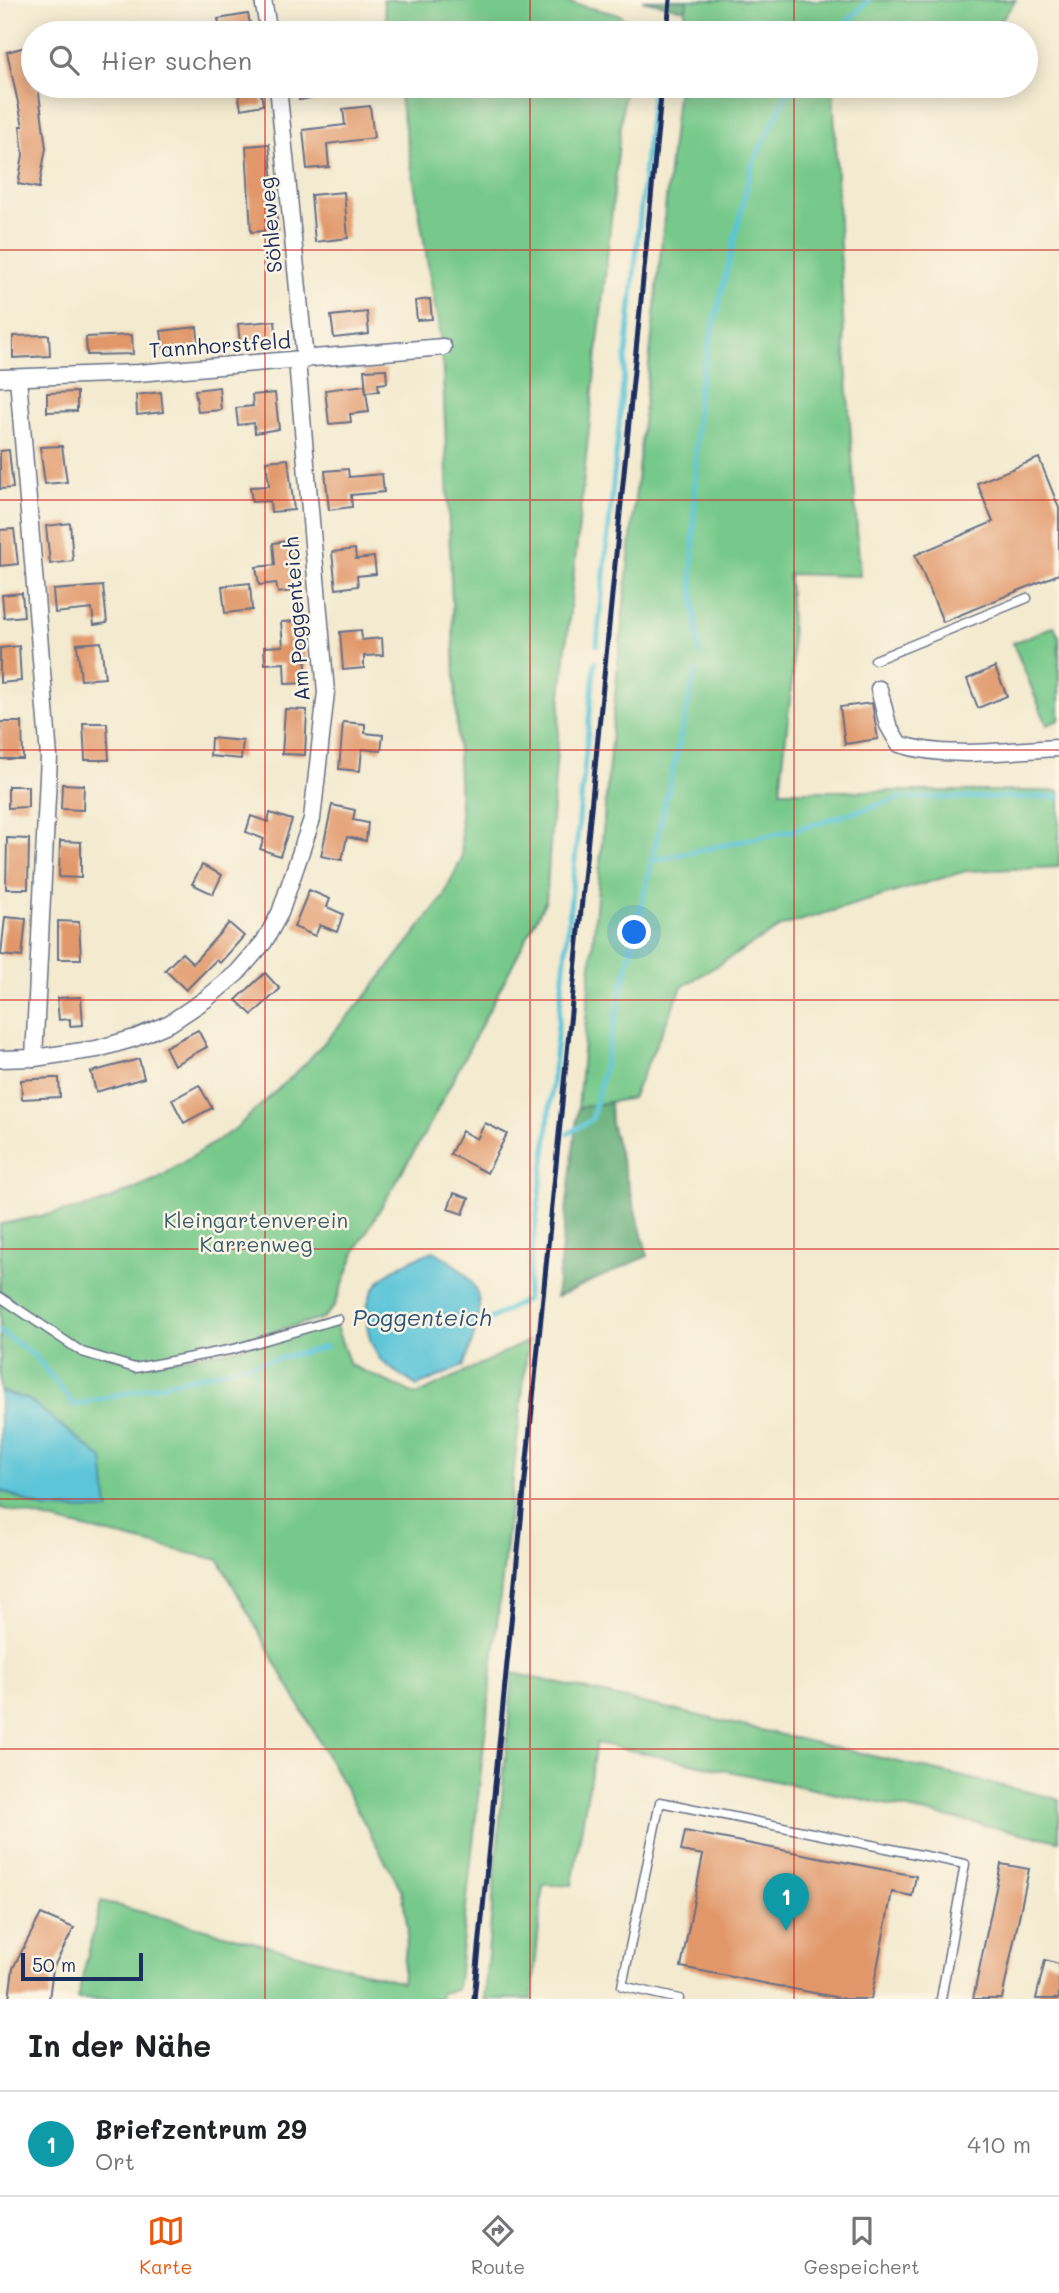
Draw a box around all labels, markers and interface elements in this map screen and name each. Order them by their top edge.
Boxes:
search box [21,21,1038,98]
icon: search [45,41,83,79]
text: Hier suchen [101,43,252,77]
street label: Söhleweg [252,176,287,274]
street label: Tannhorstfeld [148,326,292,363]
street label: Am Poggenteich [276,536,315,702]
your location [617,915,651,949]
park label: Kleingartenverein Karrenweg [164,1206,348,1257]
water label: Poggenteich [352,1302,492,1332]
pin: 1 [763,1873,809,1931]
scale bar [21,1950,144,1982]
text: 50 m [32,1952,76,1977]
text: In der Nähe [28,2025,211,2065]
text: Briefzentrum 29 [95,2112,307,2146]
text: 1 [46,2129,56,2159]
text: 410 m [967,2129,1031,2159]
text: Ort [95,2146,135,2176]
tab: Karte [139,2212,192,2279]
tab: Route [471,2212,525,2279]
tab: Gespeichert [804,2212,920,2279]

